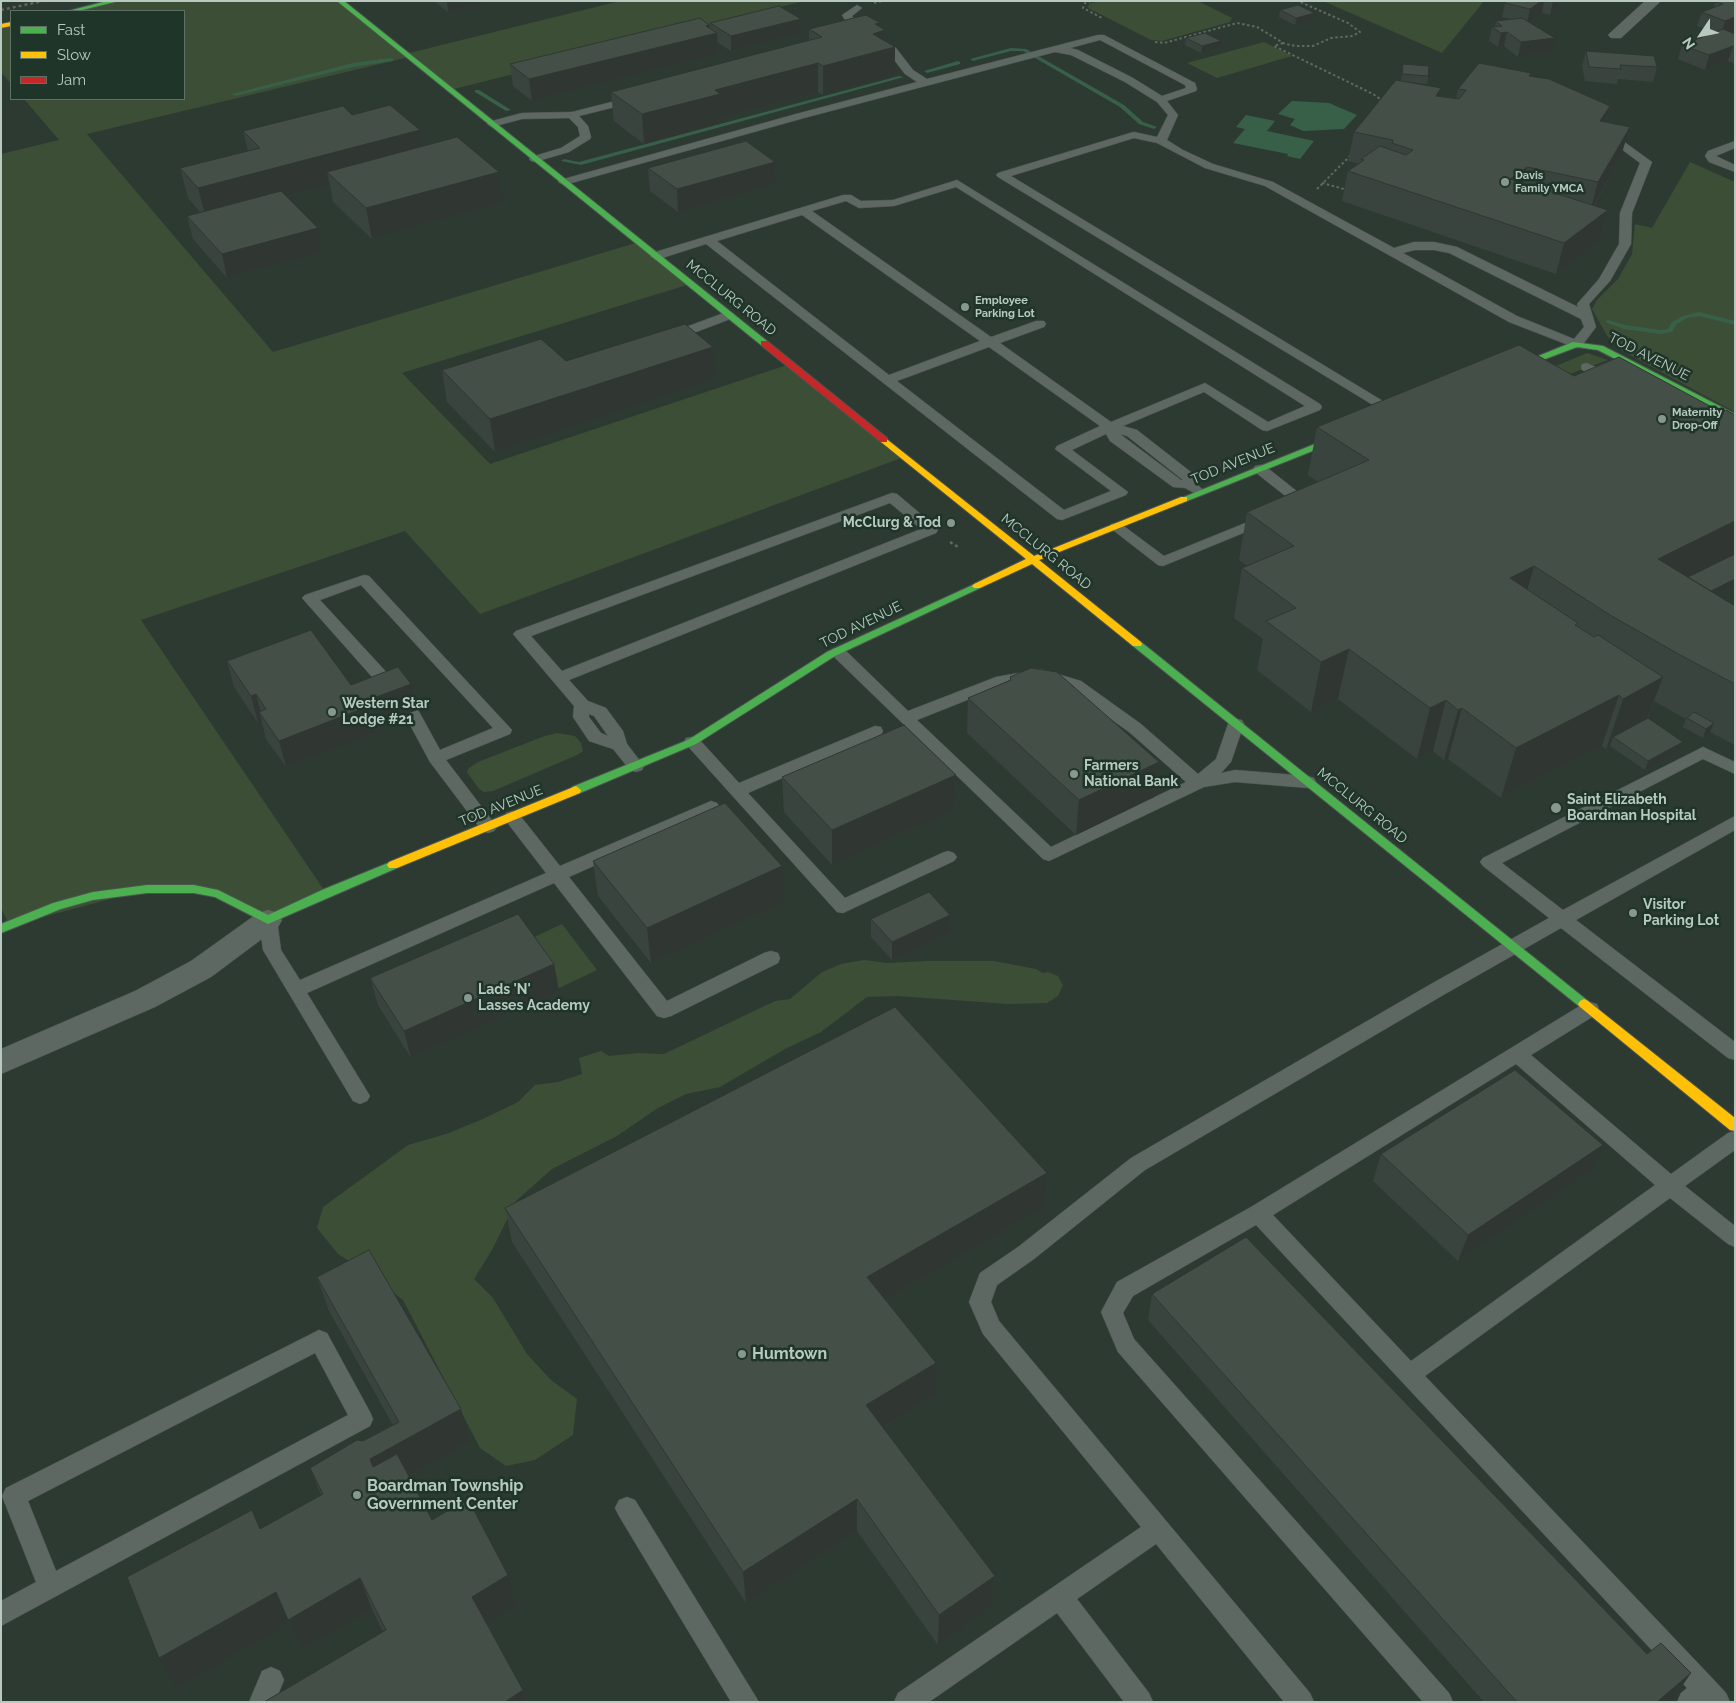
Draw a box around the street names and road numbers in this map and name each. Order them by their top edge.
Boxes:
street label: MCCLURG ROAD [683,256,779,340]
street label: TOD AVENUE [1606,329,1692,385]
street label: TOD AVENUE [1189,440,1277,488]
street label: MCCLURG ROAD [998,510,1094,594]
street label: TOD AVENUE [817,598,905,652]
street label: MCCLURG ROAD [1314,764,1410,848]
street label: TOD AVENUE [457,782,545,830]

